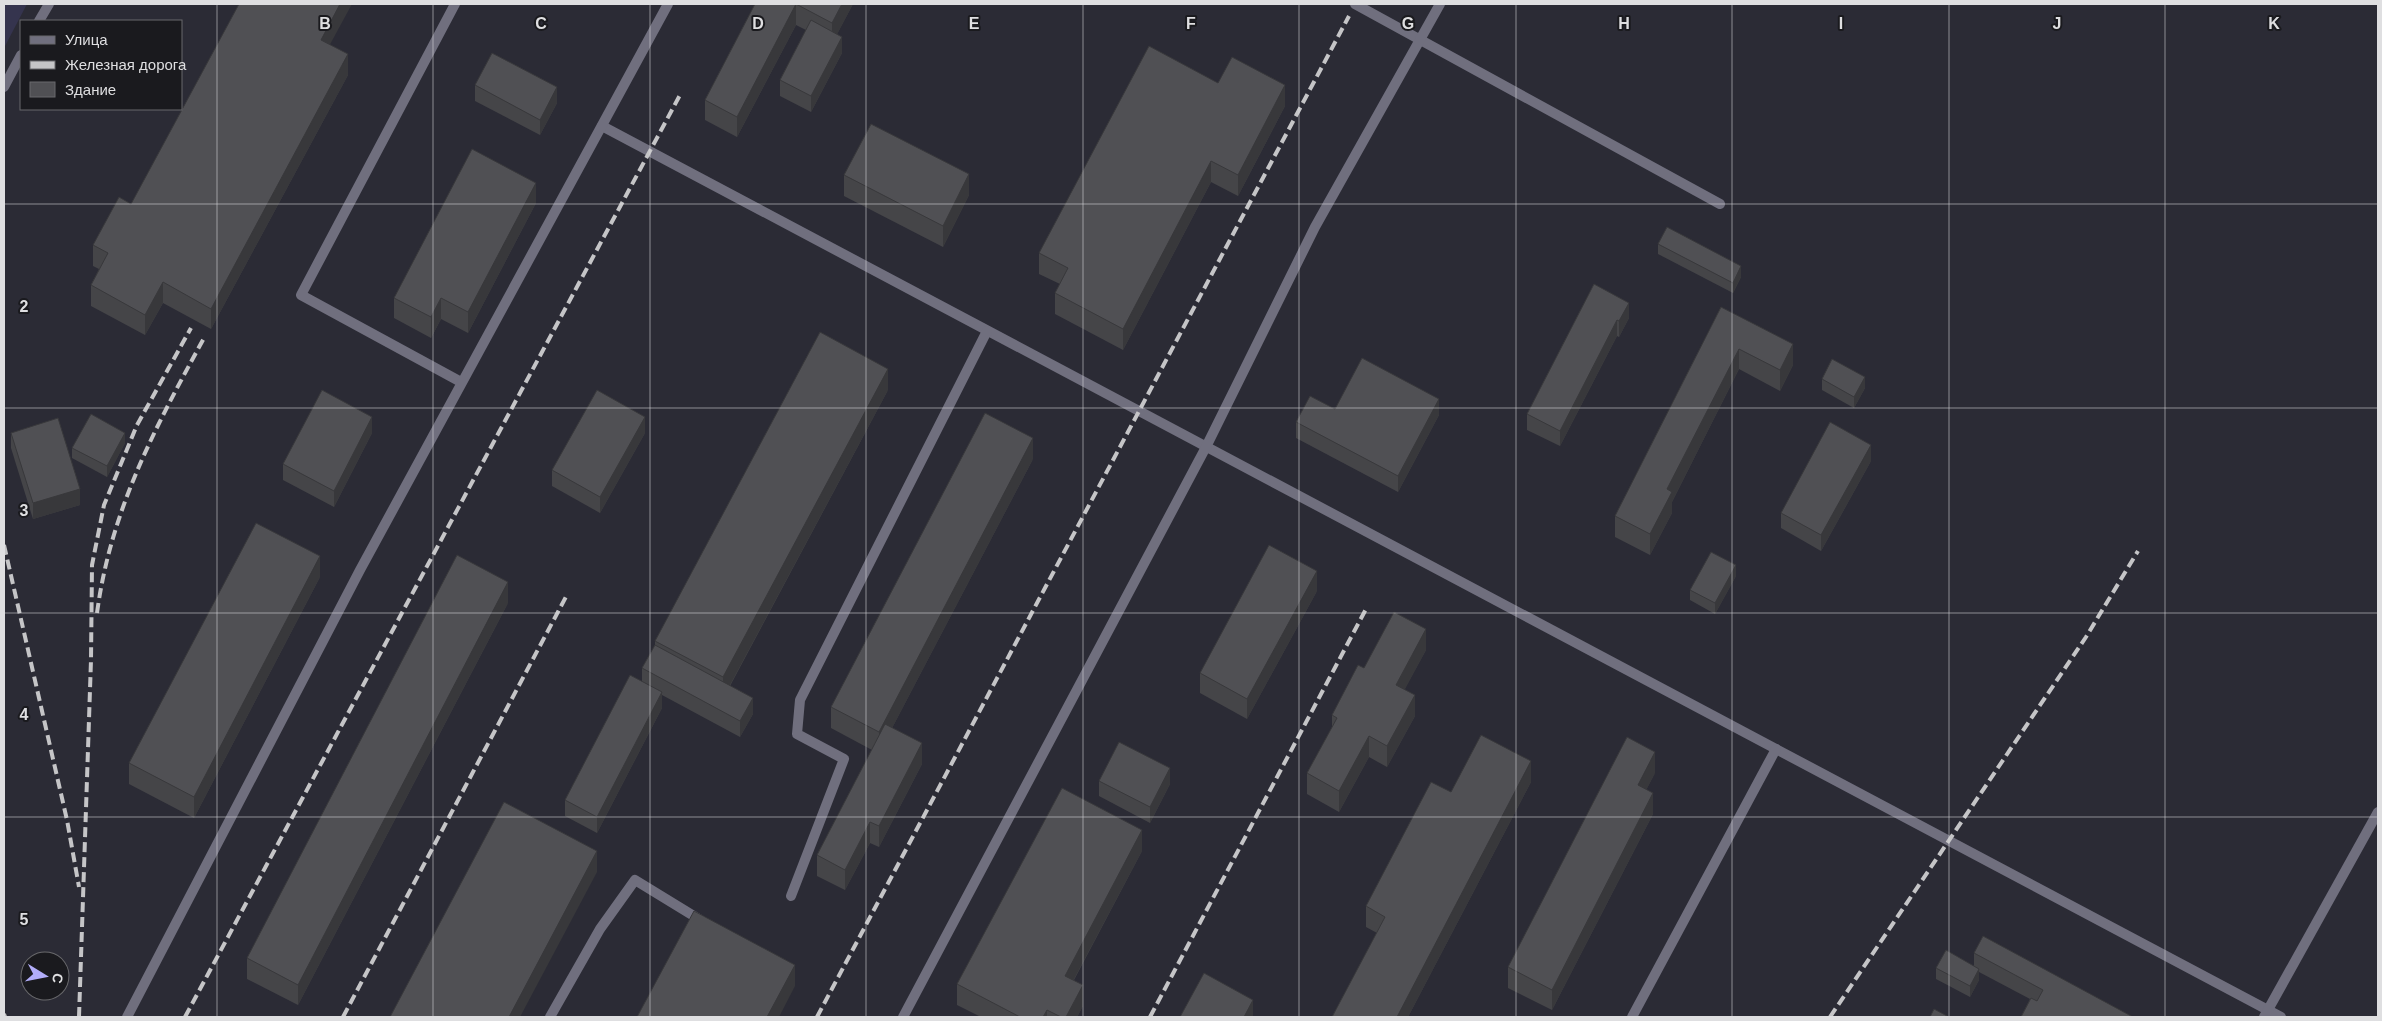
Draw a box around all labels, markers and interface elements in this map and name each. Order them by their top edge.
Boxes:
text: B [319,15,331,32]
text: C [535,15,547,32]
text: D [752,15,764,32]
text: E [969,15,980,32]
text: F [1186,15,1196,32]
text: G [1402,15,1414,32]
text: H [1618,15,1630,32]
text: I [1839,15,1843,32]
text: J [2053,15,2061,32]
text: K [2268,15,2280,32]
legend [20,20,182,110]
text: Улица [65,31,108,48]
text: Железная дорога [65,56,187,73]
text: Здание [65,81,116,98]
text: 2 [20,298,29,315]
text: 3 [20,502,29,519]
text: 4 [20,706,29,723]
text: 5 [20,911,29,928]
north arrow [20,951,70,1001]
text: С [49,972,67,985]

